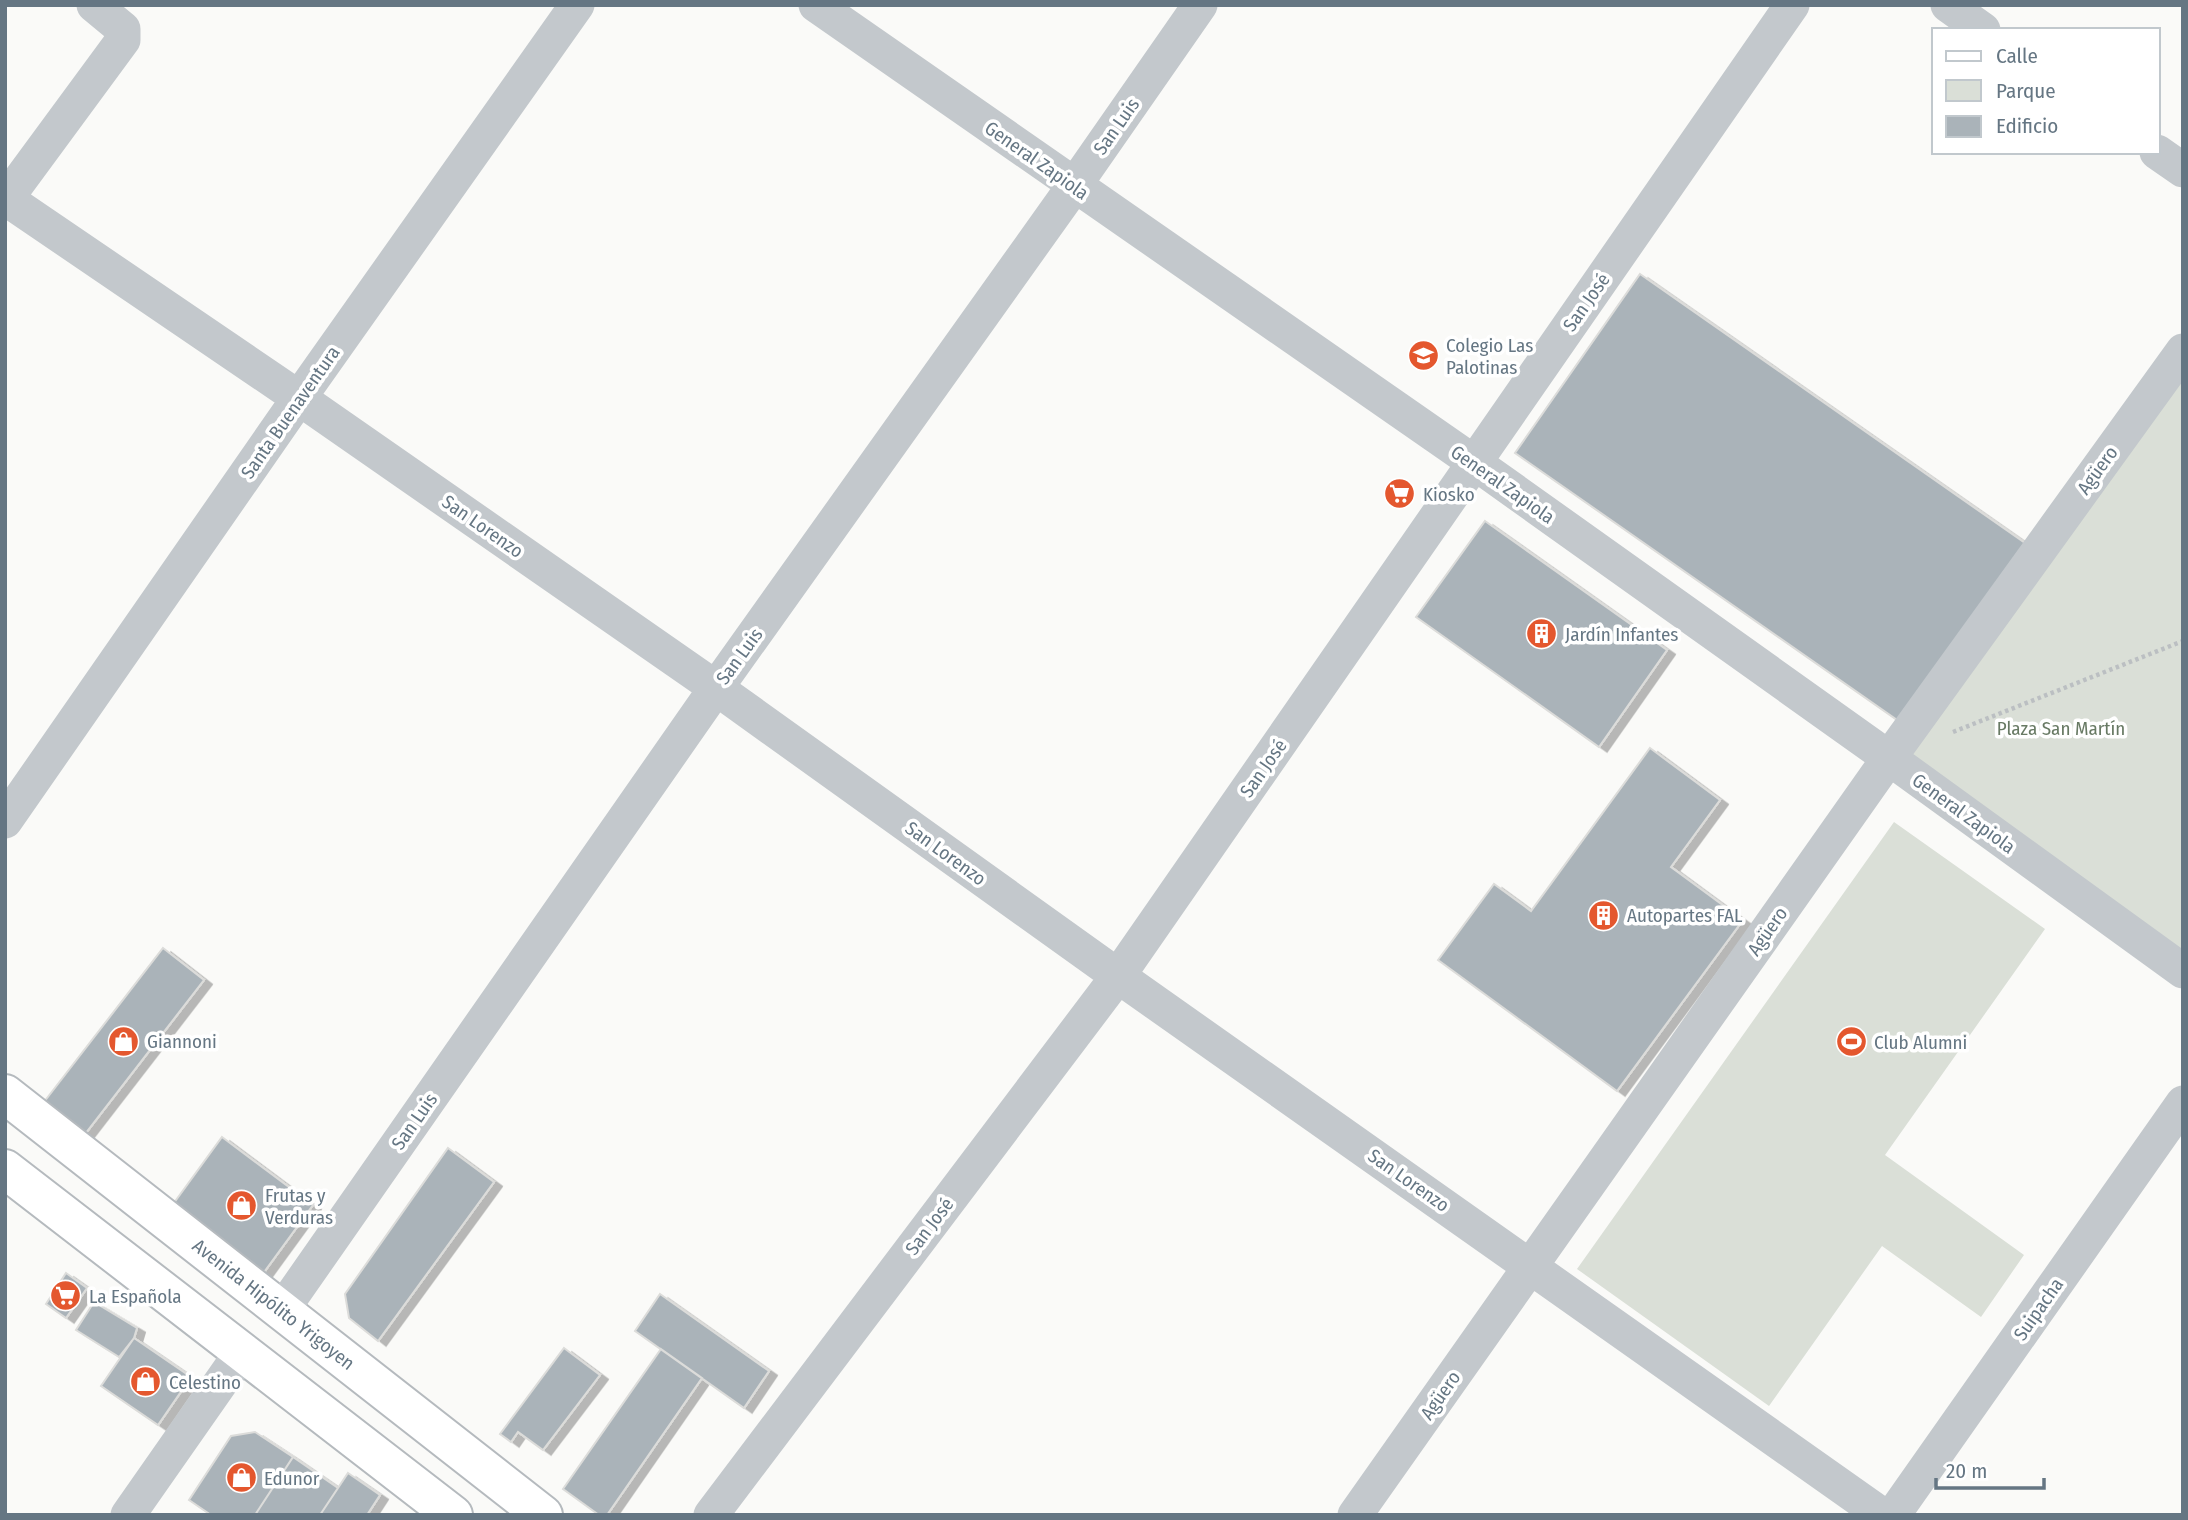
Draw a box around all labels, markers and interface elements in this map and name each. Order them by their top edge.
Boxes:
legend [1932,28,2160,154]
text: Calle [1996,43,2038,69]
text: Parque [1996,78,2056,104]
street label: San Luis [1089,93,1144,159]
text: Edificio [1996,113,2058,139]
street label: General Zapiola [980,116,1093,205]
street label: San José [1558,269,1615,336]
place label: Colegio Las Palotinas [1446,334,1533,379]
school or university icon: Colegio Las Palotinas [1406,339,1440,373]
street label: Santa Buenaventura [236,342,345,483]
street label: General Zapiola [1446,440,1559,529]
street label: Agüero [2072,442,2123,499]
supermarket icon: Kiosko [1383,477,1417,511]
place label: Kiosko [1423,483,1475,506]
street label: San Lorenzo [438,490,528,563]
building icon: Jardín Infantes [1525,617,1559,651]
place label: Jardín Infantes [1565,623,1678,646]
street label: San Luis [711,624,768,689]
park label: Plaza San Martín [1997,717,2125,740]
street label: San José [1235,735,1292,802]
street label: General Zapiola [1908,768,2020,858]
street label: San Lorenzo [901,816,991,890]
building icon: Autopartes FAL [1587,898,1621,932]
street label: Agüero [1742,903,1792,960]
place label: Autopartes FAL [1627,904,1743,927]
shop icon: Giannoni [107,1024,141,1058]
sports icon: Club Alumni [1834,1025,1868,1059]
place label: Giannoni [147,1030,217,1053]
place label: Club Alumni [1874,1031,1967,1054]
street label: San Luis [387,1088,442,1154]
street label: San Lorenzo [1364,1144,1454,1217]
place label: Frutas y Verduras [265,1184,333,1229]
shop icon: Frutas y Verduras [225,1189,259,1223]
street label: San José [900,1193,958,1260]
street label: Avenida Hipólito Yrigoyen [188,1234,359,1375]
street label: Suipacha [2009,1274,2068,1345]
supermarket icon: La Española [49,1279,83,1313]
place label: La Española [89,1285,181,1308]
shop icon: Celestino [129,1365,163,1399]
street label: Agüero [1415,1367,1465,1424]
place label: Celestino [169,1371,241,1394]
scale bar [1936,1446,2044,1490]
text: 20 m [1946,1458,1987,1484]
shop icon: Edunor [224,1461,258,1495]
place label: Edunor [264,1467,320,1490]

